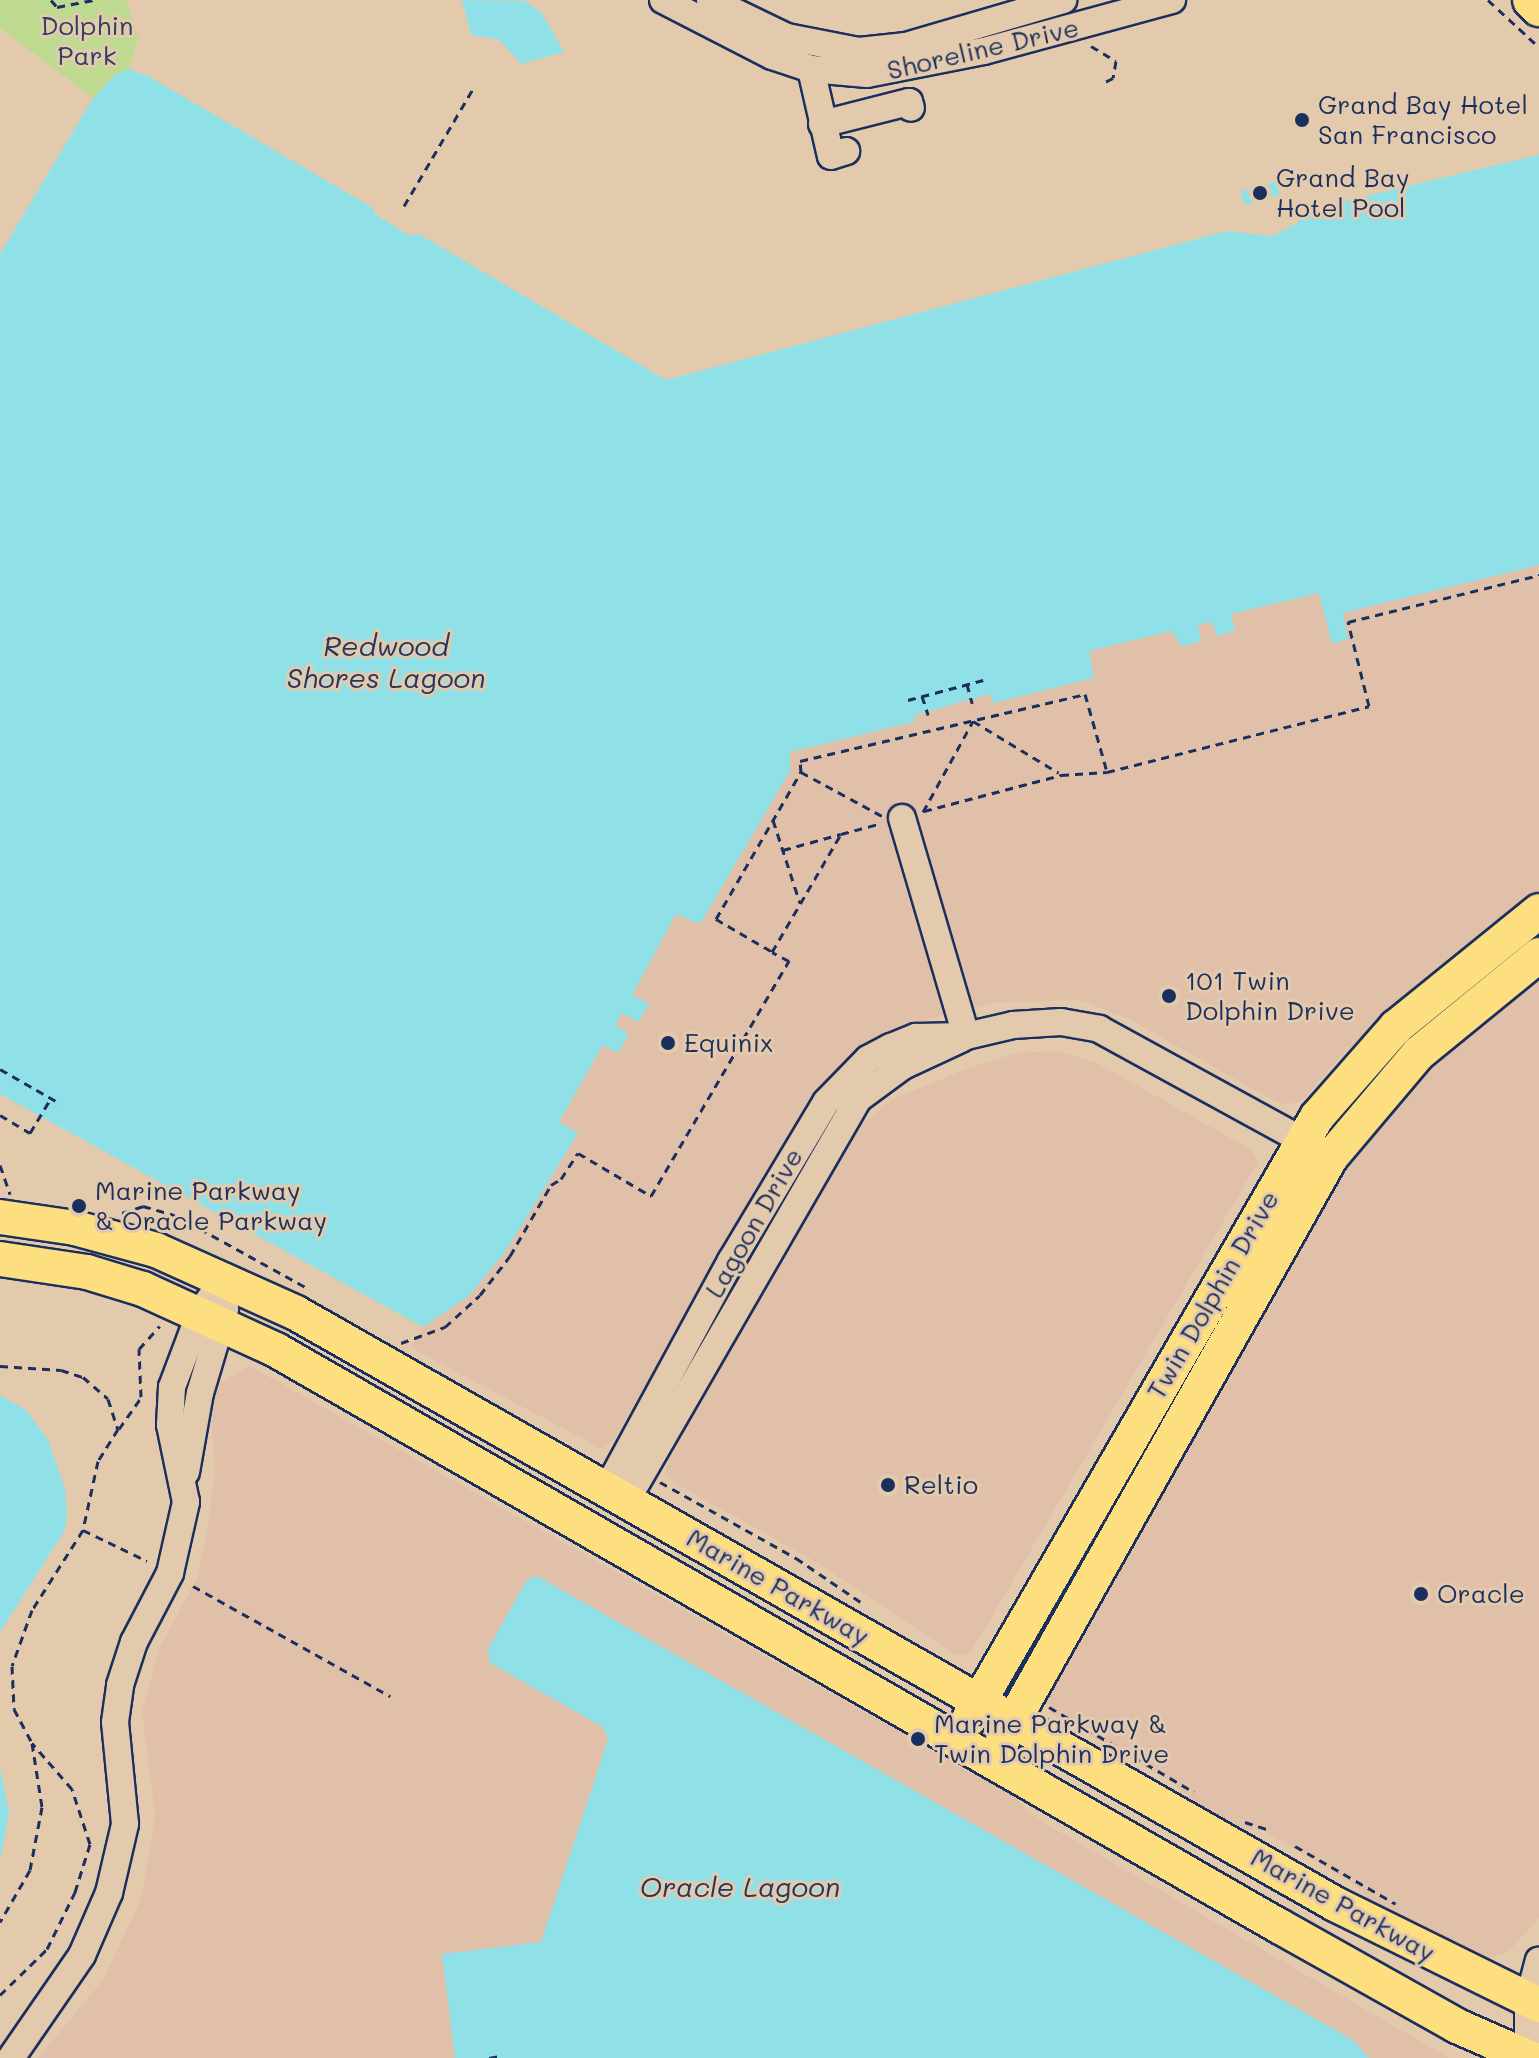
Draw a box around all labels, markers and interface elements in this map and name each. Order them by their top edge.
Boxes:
park label: Dolphin Park [41,10,133,72]
street label: Shoreline Drive [884,12,1082,86]
place label: Grand Bay Hotel San Francisco [1318,89,1528,150]
marker: Grand Bay Hotel San Francisco [1293,111,1311,129]
place label: Grand Bay Hotel Pool [1276,162,1410,224]
marker: Grand Bay Hotel Pool [1251,184,1269,202]
water label: Redwood Shores Lagoon [286,628,486,694]
place label: 101 Twin Dolphin Drive [1185,965,1355,1026]
marker: 101 Twin Dolphin Drive [1160,987,1178,1005]
place label: Equinix [684,1027,773,1059]
marker: Equinix [659,1034,677,1052]
street label: Lagoon Drive [699,1143,809,1303]
place label: Marine Parkway & Oracle Parkway [95,1175,327,1236]
street label: Twin Dolphin Drive [1141,1185,1285,1405]
marker: Marine Parkway & Oracle Parkway [70,1197,88,1215]
place label: Reltio [904,1469,978,1501]
marker: Reltio [879,1476,897,1494]
street label: Marine Parkway [681,1522,875,1652]
place label: Oracle [1437,1578,1525,1610]
marker: Oracle [1412,1585,1430,1603]
place label: Marine Parkway & Twin Dolphin Drive [934,1708,1169,1770]
marker: Marine Parkway & Twin Dolphin Drive [909,1730,927,1748]
street label: Marine Parkway [1246,1842,1440,1968]
water label: Oracle Lagoon [640,1869,840,1903]

